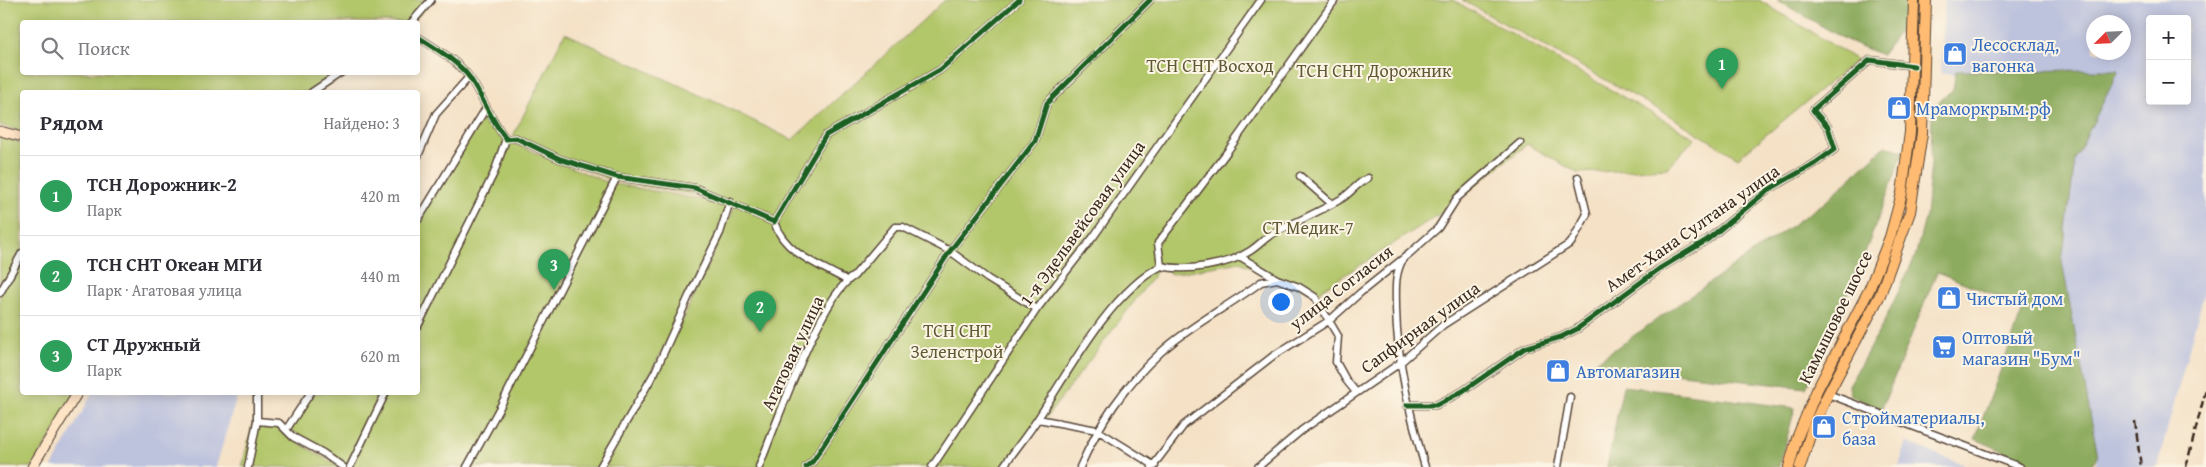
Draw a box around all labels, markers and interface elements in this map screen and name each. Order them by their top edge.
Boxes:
north arrow [2086,15,2131,60]
map controls [2146,15,2191,105]
button: + [2146,15,2191,60]
search box [20,20,420,75]
place label: Лесосклад, вагонка [1972,31,2059,79]
icon: search [38,34,66,62]
text: Поиск [78,34,130,62]
shop icon: Лесосклад, вагонка [1942,41,1968,67]
pin: 1 [1706,48,1738,89]
park label: ТСН СНТ Восход [1146,52,1274,79]
park label: ТСН СНТ Дорожник [1297,57,1452,84]
button: − [2146,60,2191,105]
shop icon: Мраморкрым.рф [1886,95,1912,121]
place label: Мраморкрым.рф [1916,95,2051,122]
text: Рядом [40,107,103,138]
text: Найдено: 3 [323,111,400,135]
street label: 1-я Эдельвейсовая улица [1013,134,1152,311]
street label: Амет-Хана Султана улица [1599,157,1785,299]
text: ТСН Дорожник-2 [87,170,237,198]
text: 1 [52,184,60,208]
text: 420 m [360,184,400,208]
text: Парк [87,198,122,222]
park label: СТ Медик-7 [1262,214,1354,241]
street label: улица Согласия [1282,238,1399,337]
street label: Камышовое шоссе [1791,246,1879,388]
pin: 3 [538,249,570,290]
text: ТСН СНТ Океан МГИ [87,250,262,278]
text: 2 [52,264,60,288]
text: 440 m [360,264,400,288]
street label: Сапфирная улица [1355,274,1486,380]
text: Парк · Агатовая улица [87,278,242,302]
shop icon: Чистый дом [1936,285,1962,311]
place label: Чистый дом [1966,285,2064,312]
your location [1268,289,1294,315]
pin: 2 [744,291,776,332]
street label: Агатовая улица [754,291,831,415]
park label: ТСН СНТ Зеленстрой [911,317,1004,365]
place label: Оптовый магазин "Бум" [1962,324,2081,372]
text: СТ Дружный [87,330,201,358]
supermarket icon: Оптовый магазин "Бум" [1931,334,1957,360]
text: 3 [52,344,60,368]
text: 620 m [360,344,400,368]
text: Парк [87,358,122,382]
shop icon: Автомагазин [1545,358,1571,384]
place label: Автомагазин [1576,358,1680,385]
place label: Стройматериалы, база [1842,404,1985,452]
shop icon: Стройматериалы, база [1811,414,1837,440]

